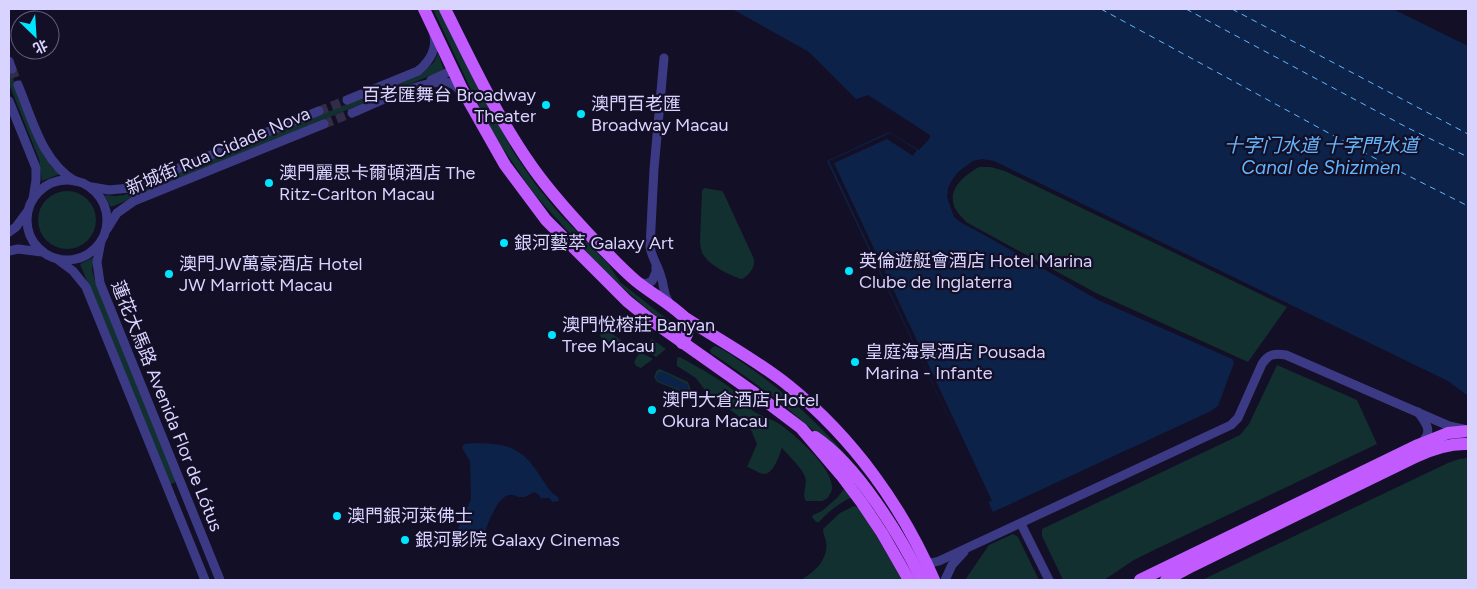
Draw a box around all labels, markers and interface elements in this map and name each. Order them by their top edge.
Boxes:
north arrow [10,10,60,60]
text: 北 [30,36,50,57]
place label: 百老匯舞台 Broadway Theater [362,84,537,127]
place label: 澳門百老匯 Broadway Macau [591,93,728,136]
marker: 百老匯舞台 Broadway Theater [540,99,552,111]
street label: 新城街 Rua Cidade Nova [123,102,313,200]
marker: 澳門百老匯 Broadway Macau [575,108,587,120]
water label: 十字门水道 十字門水道 Canal de Shizimen [1224,134,1421,179]
place label: 澳門麗思卡爾頓酒店 The Ritz-Carlton Macau [279,162,475,205]
marker: 澳門麗思卡爾頓酒店 The Ritz-Carlton Macau [263,177,275,189]
place label: 銀河藝萃 Galaxy Art [514,232,674,254]
marker: 銀河藝萃 Galaxy Art [498,237,510,249]
place label: 英倫遊艇會酒店 Hotel Marina Clube de Inglaterra [859,250,1092,293]
place label: 澳門JW萬豪酒店 Hotel JW Marriott Macau [179,253,363,296]
marker: 英倫遊艇會酒店 Hotel Marina Clube de Inglaterra [843,265,855,277]
marker: 澳門JW萬豪酒店 Hotel JW Marriott Macau [163,268,175,280]
street label: 蓮花大馬路 Avenida Flor de Lótus [107,277,227,535]
place label: 澳門悅榕莊 Banyan Tree Macau [562,314,715,357]
marker: 澳門悅榕莊 Banyan Tree Macau [546,329,558,341]
place label: 皇庭海景酒店 Pousada Marina - Infante [865,341,1045,384]
marker: 皇庭海景酒店 Pousada Marina - Infante [849,356,861,368]
place label: 澳門大倉酒店 Hotel Okura Macau [662,389,819,432]
marker: 澳門大倉酒店 Hotel Okura Macau [646,404,658,416]
place label: 澳門銀河萊佛士 [347,505,473,527]
marker: 澳門銀河萊佛士 [331,510,343,522]
place label: 銀河影院 Galaxy Cinemas [415,529,620,551]
marker: 銀河影院 Galaxy Cinemas [399,534,411,546]

